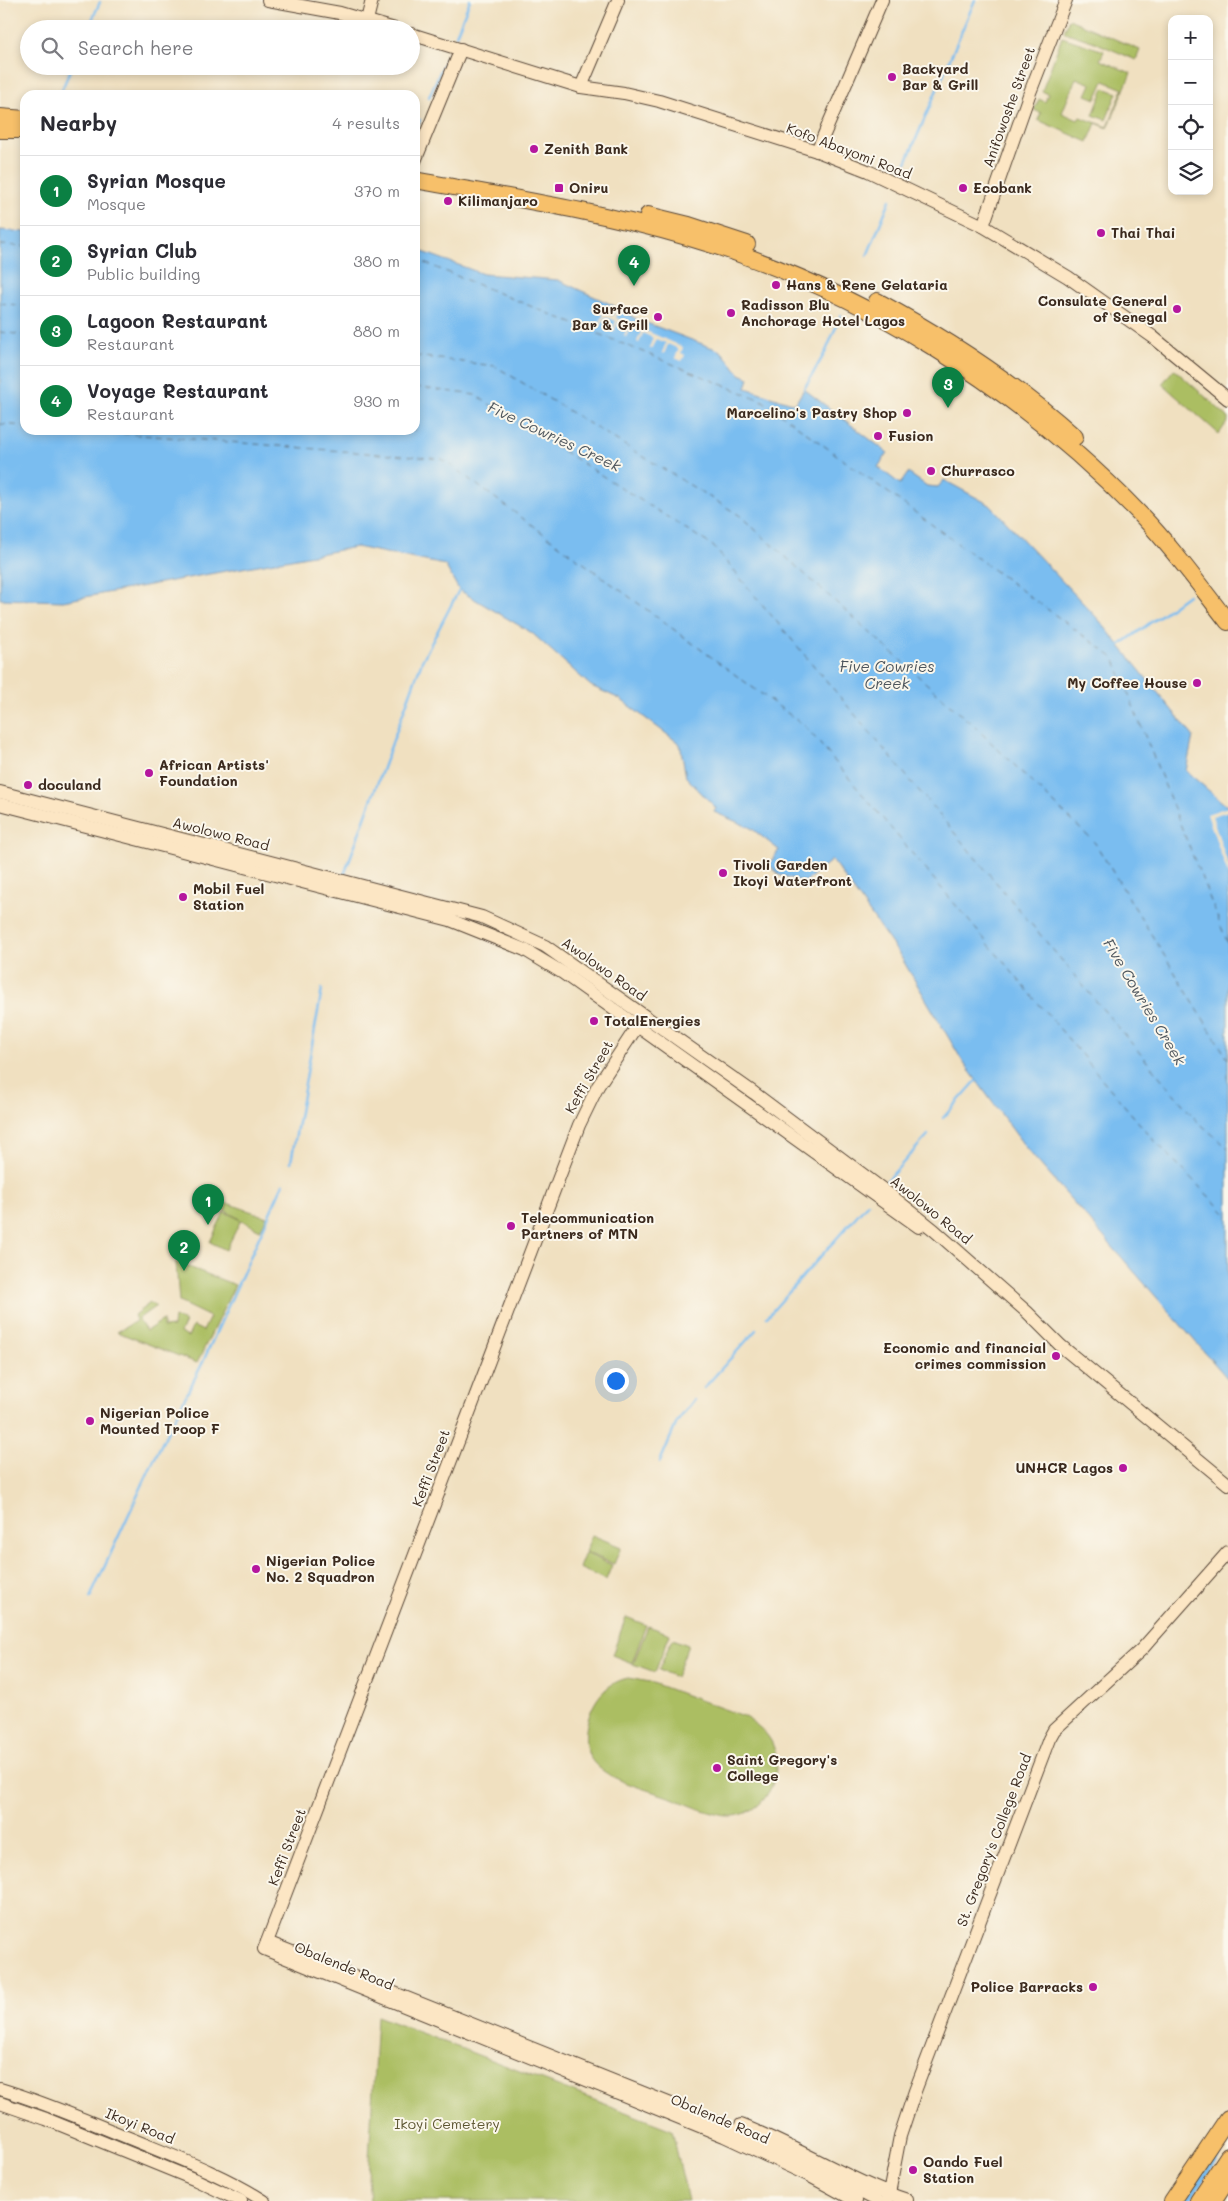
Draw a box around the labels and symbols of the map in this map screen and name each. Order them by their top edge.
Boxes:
street label: Anifowoshe Street [978,44,1039,170]
place label: Backyard Bar & Grill [902,59,978,94]
marker: Backyard Bar & Grill [886,71,898,83]
street label: Kofo Abayomi Road [784,118,915,183]
place label: Zenith Bank [544,139,628,158]
marker: Zenith Bank [528,143,540,155]
place label: Oniru [569,178,608,197]
place label: Ecobank [973,178,1032,197]
marker: Oniru [553,182,565,194]
marker: Ecobank [957,182,969,194]
place label: Kilimanjaro [458,191,538,210]
marker: Kilimanjaro [442,195,454,207]
place label: Thai Thai [1111,223,1176,242]
marker: Thai Thai [1095,227,1107,239]
pin: 4 [618,245,650,286]
place label: Hans & Rene Gelataria [786,275,948,294]
marker: Hans & Rene Gelataria [770,279,782,291]
place label: Consulate General of Senegal [1038,291,1167,326]
place label: Radisson Blu Anchorage Hotel Lagos [741,295,905,330]
place label: Surface Bar & Grill [572,299,648,334]
marker: Consulate General of Senegal [1171,303,1183,315]
marker: Radisson Blu Anchorage Hotel Lagos [725,307,737,319]
marker: Surface Bar & Grill [652,311,664,323]
pin: 3 [932,367,964,408]
water label: Five Cowries Creek [485,396,625,476]
place label: Marcelino's Pastry Shop [727,403,897,422]
marker: Marcelino's Pastry Shop [901,407,913,419]
place label: Fusion [888,426,933,445]
marker: Fusion [872,430,884,442]
place label: Churrasco [941,461,1015,480]
marker: Churrasco [925,465,937,477]
water label: Five Cowries Creek [840,656,934,693]
place label: My Coffee House [1067,673,1187,692]
marker: My Coffee House [1191,677,1203,689]
place label: African Artists' Foundation [159,755,269,790]
marker: African Artists' Foundation [143,767,155,779]
place label: doculand [38,775,101,794]
marker: doculand [22,779,34,791]
street label: Awolowo Road [171,812,272,855]
place label: Tivoli Garden Ikoyi Waterfront [733,855,852,890]
marker: Tivoli Garden Ikoyi Waterfront [717,867,729,879]
place label: Mobil Fuel Station [193,879,264,914]
marker: Mobil Fuel Station [177,891,189,903]
street label: Awolowo Road [558,932,650,1005]
water label: Five Cowries Creek [1099,934,1191,1069]
place label: TotalEnergies [604,1011,700,1030]
marker: TotalEnergies [588,1015,600,1027]
street label: Keffi Street [560,1037,617,1117]
street label: Awolowo Road [887,1171,976,1248]
pin: 1 [192,1184,224,1225]
place label: Telecommunication Partners of MTN [521,1208,654,1243]
marker: Telecommunication Partners of MTN [505,1220,517,1232]
pin: 2 [168,1230,200,1271]
place label: Economic and financial crimes commission [883,1338,1046,1373]
marker: Economic and financial crimes commission [1050,1350,1062,1362]
your location [603,1368,629,1394]
place label: Nigerian Police Mounted Troop F [100,1403,220,1438]
marker: Nigerian Police Mounted Troop F [84,1415,96,1427]
street label: Keffi Street [407,1426,454,1509]
place label: UNHCR Lagos [1016,1458,1113,1477]
marker: UNHCR Lagos [1117,1462,1129,1474]
place label: Nigerian Police No. 2 Squadron [266,1551,375,1586]
marker: Nigerian Police No. 2 Squadron [250,1563,262,1575]
place label: Saint Gregory's College [727,1750,837,1785]
street label: St. Gregory's College Road [952,1750,1035,1929]
marker: Saint Gregory's College [711,1762,723,1774]
street label: Keffi Street [263,1805,310,1888]
street label: Obalende Road [292,1937,397,1994]
place label: Police Barracks [970,1977,1083,1996]
marker: Police Barracks [1087,1981,1099,1993]
street label: Obalende Road [668,2089,773,2148]
street label: Ikoyi Road [103,2103,178,2148]
park label: Ikoyi Cemetery [394,2114,500,2133]
place label: Oando Fuel Station [923,2152,1003,2187]
marker: Oando Fuel Station [907,2164,919,2176]

